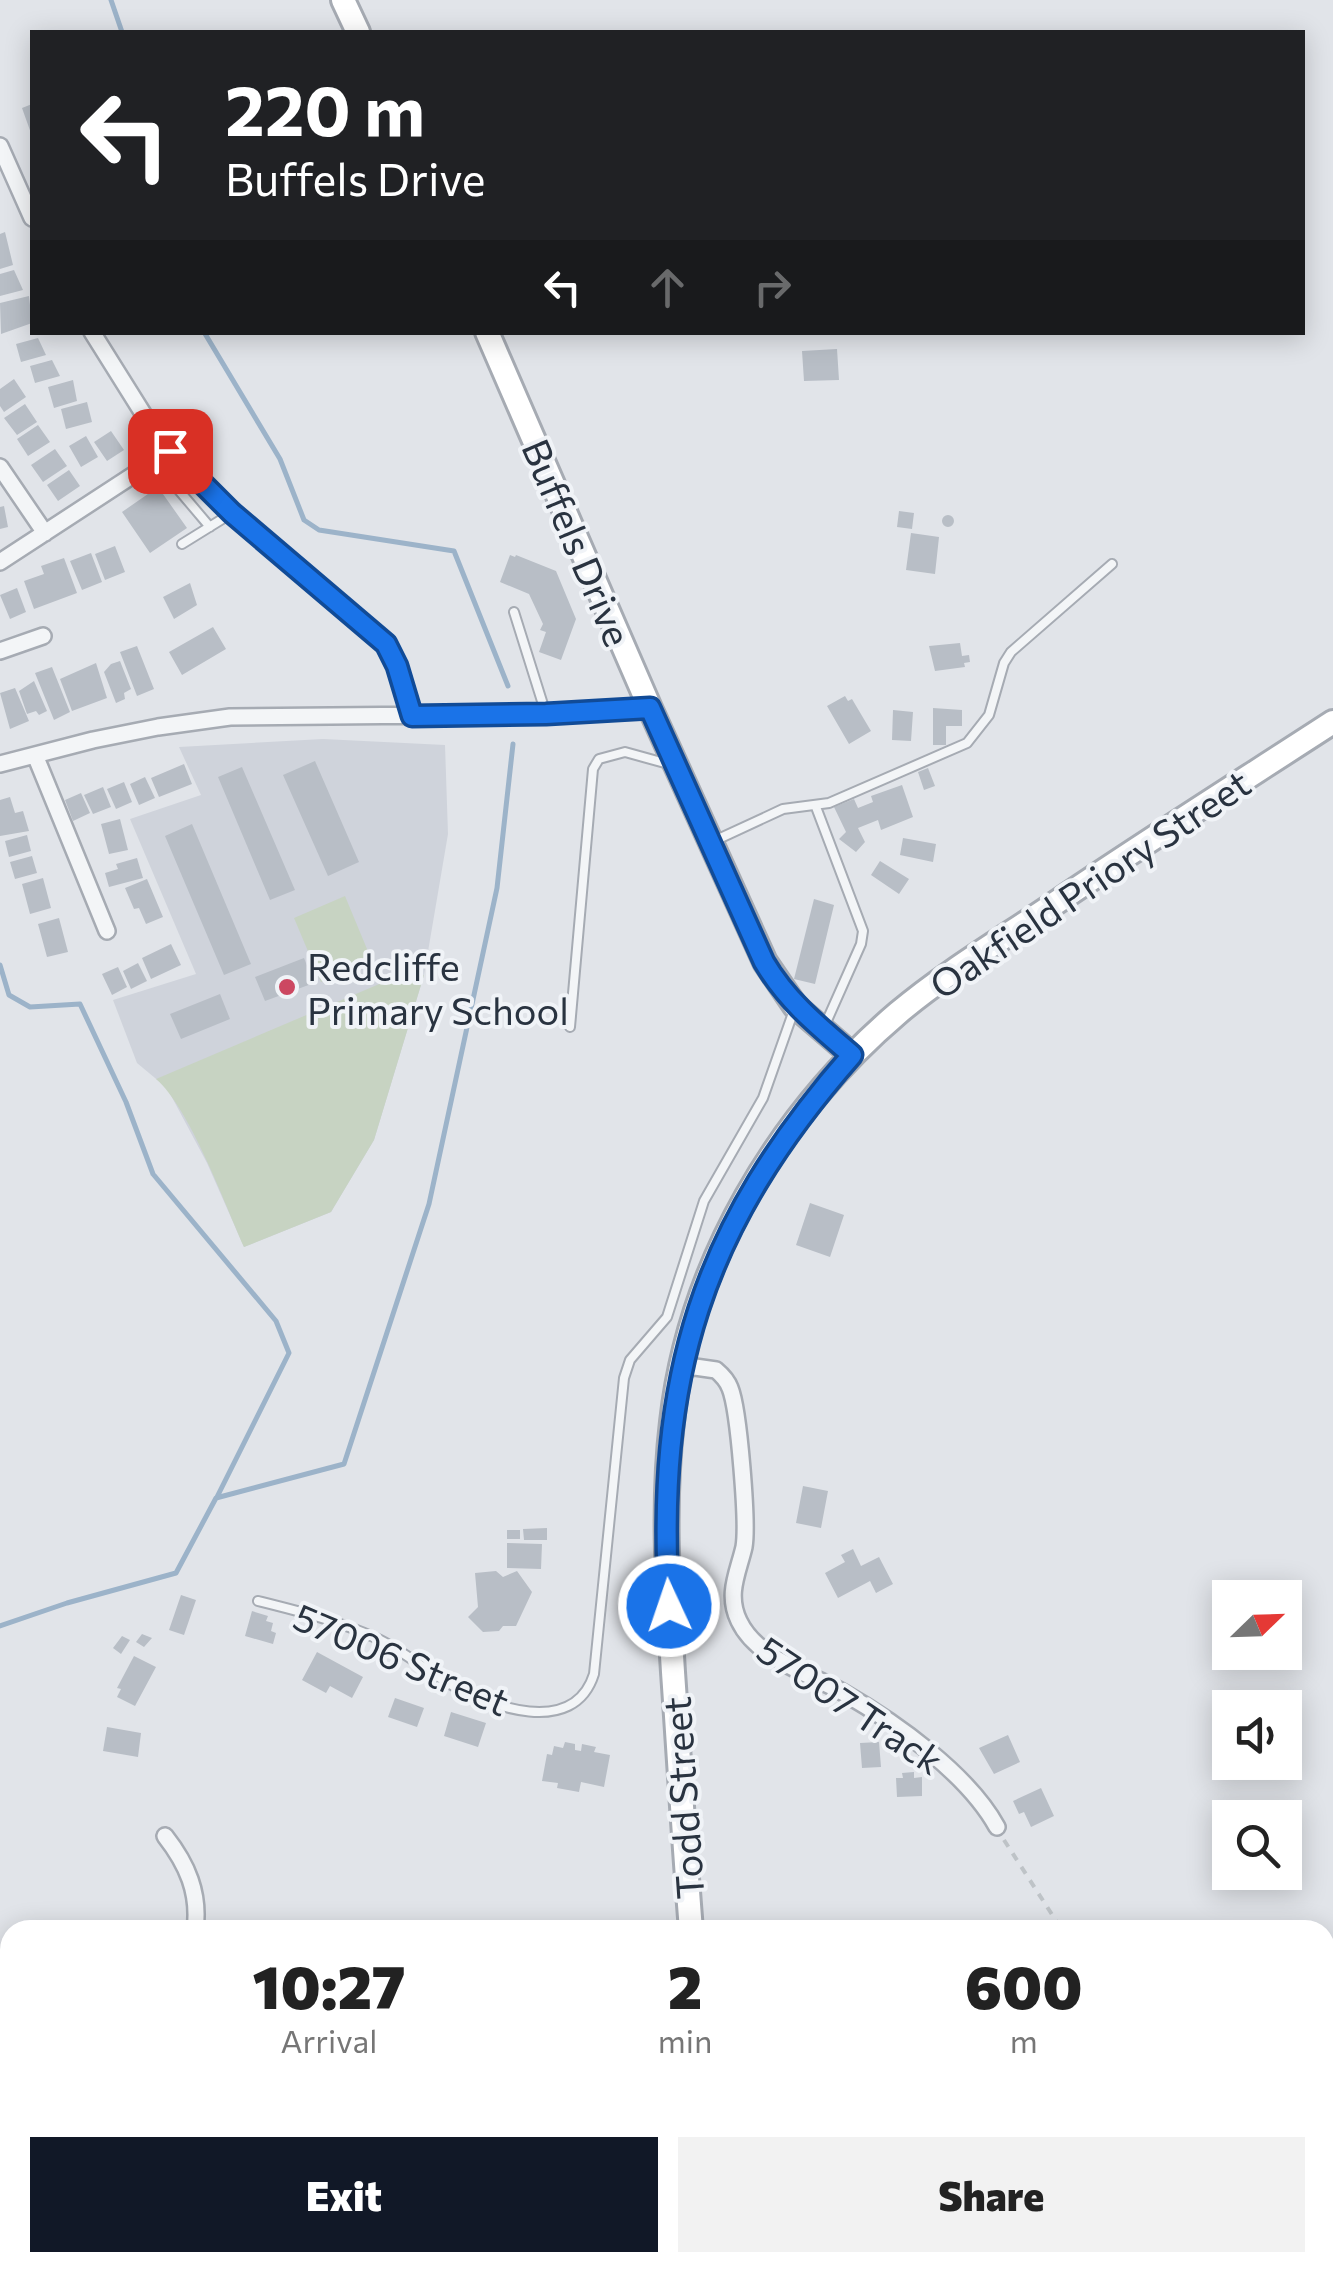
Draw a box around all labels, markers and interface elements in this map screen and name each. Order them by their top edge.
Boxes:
text: 220 m [225,65,425,150]
icon: left [60,70,190,200]
text: Buffels Drive [225,150,486,205]
icon: left [535,260,590,315]
icon: ahead [640,260,695,315]
icon: right [745,260,800,315]
pin [128,409,213,494]
icon: arrive [143,424,198,479]
street label: Buffels Drive [513,432,643,652]
street label: Oakfield Priory Street [920,758,1258,1008]
place label: Redcliffe Primary School [307,942,569,1033]
marker: Redcliffe Primary School [276,976,298,998]
position arrow [617,1554,721,1658]
north arrow [1212,1580,1302,1670]
map controls [1212,1580,1302,1890]
street label: 57006 Street [287,1592,517,1724]
street label: 57007 Track [749,1625,953,1783]
button: sound [1212,1690,1302,1780]
street label: Todd Street [651,1695,713,1901]
button: search [1212,1800,1302,1890]
text: 10:27 [252,1948,405,2021]
text: 2 [668,1948,702,2021]
text: 600 [965,1948,1083,2021]
text: Arrival [280,2020,377,2060]
text: min [658,2020,712,2060]
text: m [1010,2020,1038,2060]
button: Exit [30,2137,658,2252]
button: Share [678,2137,1305,2252]

